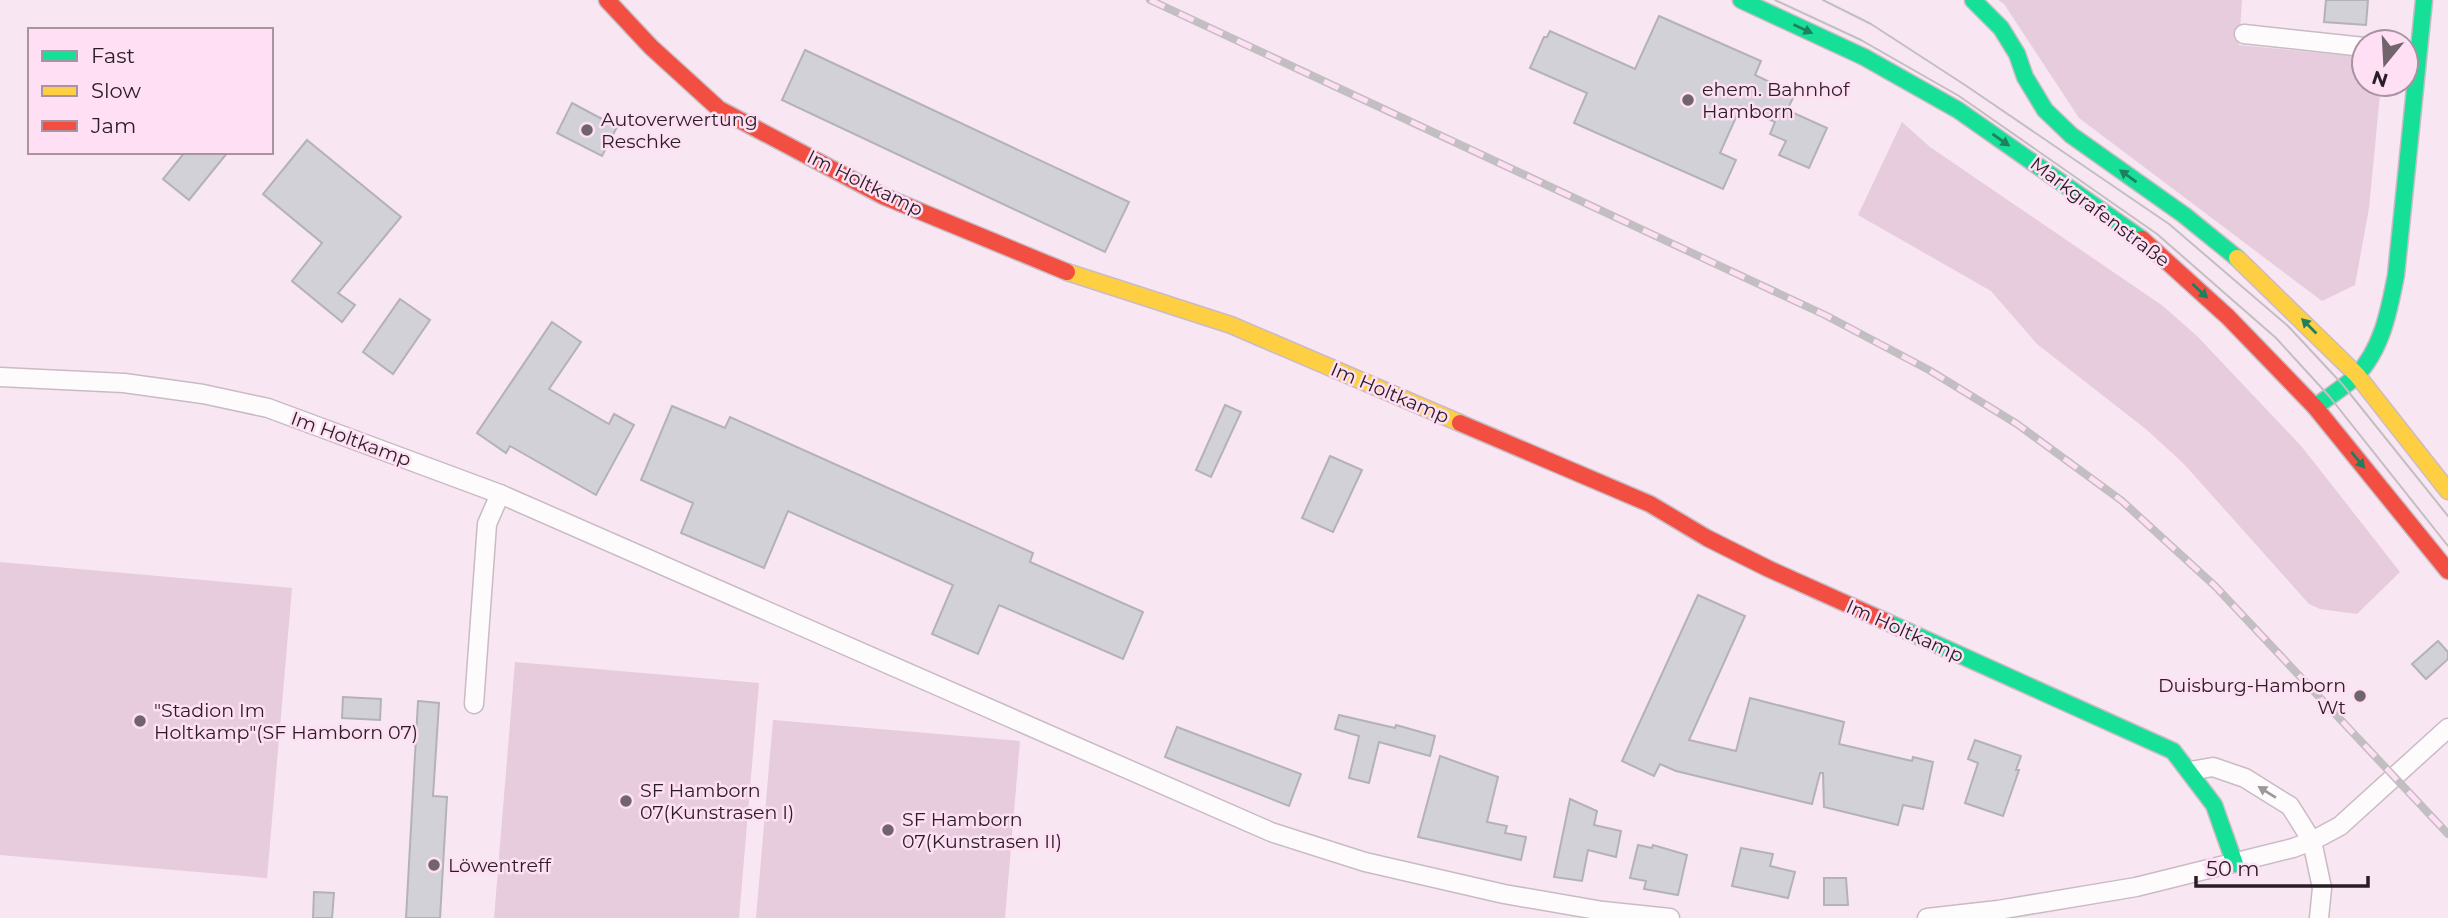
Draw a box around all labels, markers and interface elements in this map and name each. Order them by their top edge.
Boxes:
one-way arrow [1793,23,1813,35]
legend [28,28,273,154]
north arrow [2350,28,2420,98]
text: Fast [91,43,135,68]
text: N [2369,65,2391,92]
text: Slow [91,78,141,103]
place label: ehem. Bahnhof Hamborn [1702,78,1851,123]
marker: ehem. Bahnhof Hamborn [1680,92,1696,108]
place label: Autoverwertung Reschke [601,108,758,153]
text: Jam [90,113,136,138]
marker: Autoverwertung Reschke [579,122,595,138]
one-way arrow [1992,133,2010,147]
street label: Im Holtkamp [803,145,927,221]
street label: Markgrafenstraße [2026,152,2174,272]
one-way arrow [2119,169,2137,183]
one-way arrow [2191,283,2209,299]
one-way arrow [2301,318,2317,335]
street label: Im Holtkamp [1327,358,1453,428]
street label: Im Holtkamp [288,407,414,471]
one-way arrow [2350,451,2365,468]
street label: Im Holtkamp [1843,595,1967,667]
place label: Duisburg-Hamborn Wt [2158,674,2346,719]
marker: Duisburg-Hamborn Wt [2352,688,2368,704]
place label: "Stadion Im Holtkamp"(SF Hamborn 07) [154,699,418,744]
marker: "Stadion Im Holtkamp"(SF Hamborn 07) [132,713,148,729]
place label: SF Hamborn 07(Kunstrasen I) [640,779,794,824]
one-way arrow [2257,786,2277,799]
marker: SF Hamborn 07(Kunstrasen I) [618,793,634,809]
place label: SF Hamborn 07(Kunstrasen II) [902,808,1062,853]
marker: SF Hamborn 07(Kunstrasen II) [880,822,896,838]
scale bar [2196,844,2368,888]
place label: Löwentreff [448,854,552,877]
text: 50 m [2206,856,2260,881]
marker: Löwentreff [426,857,442,873]

